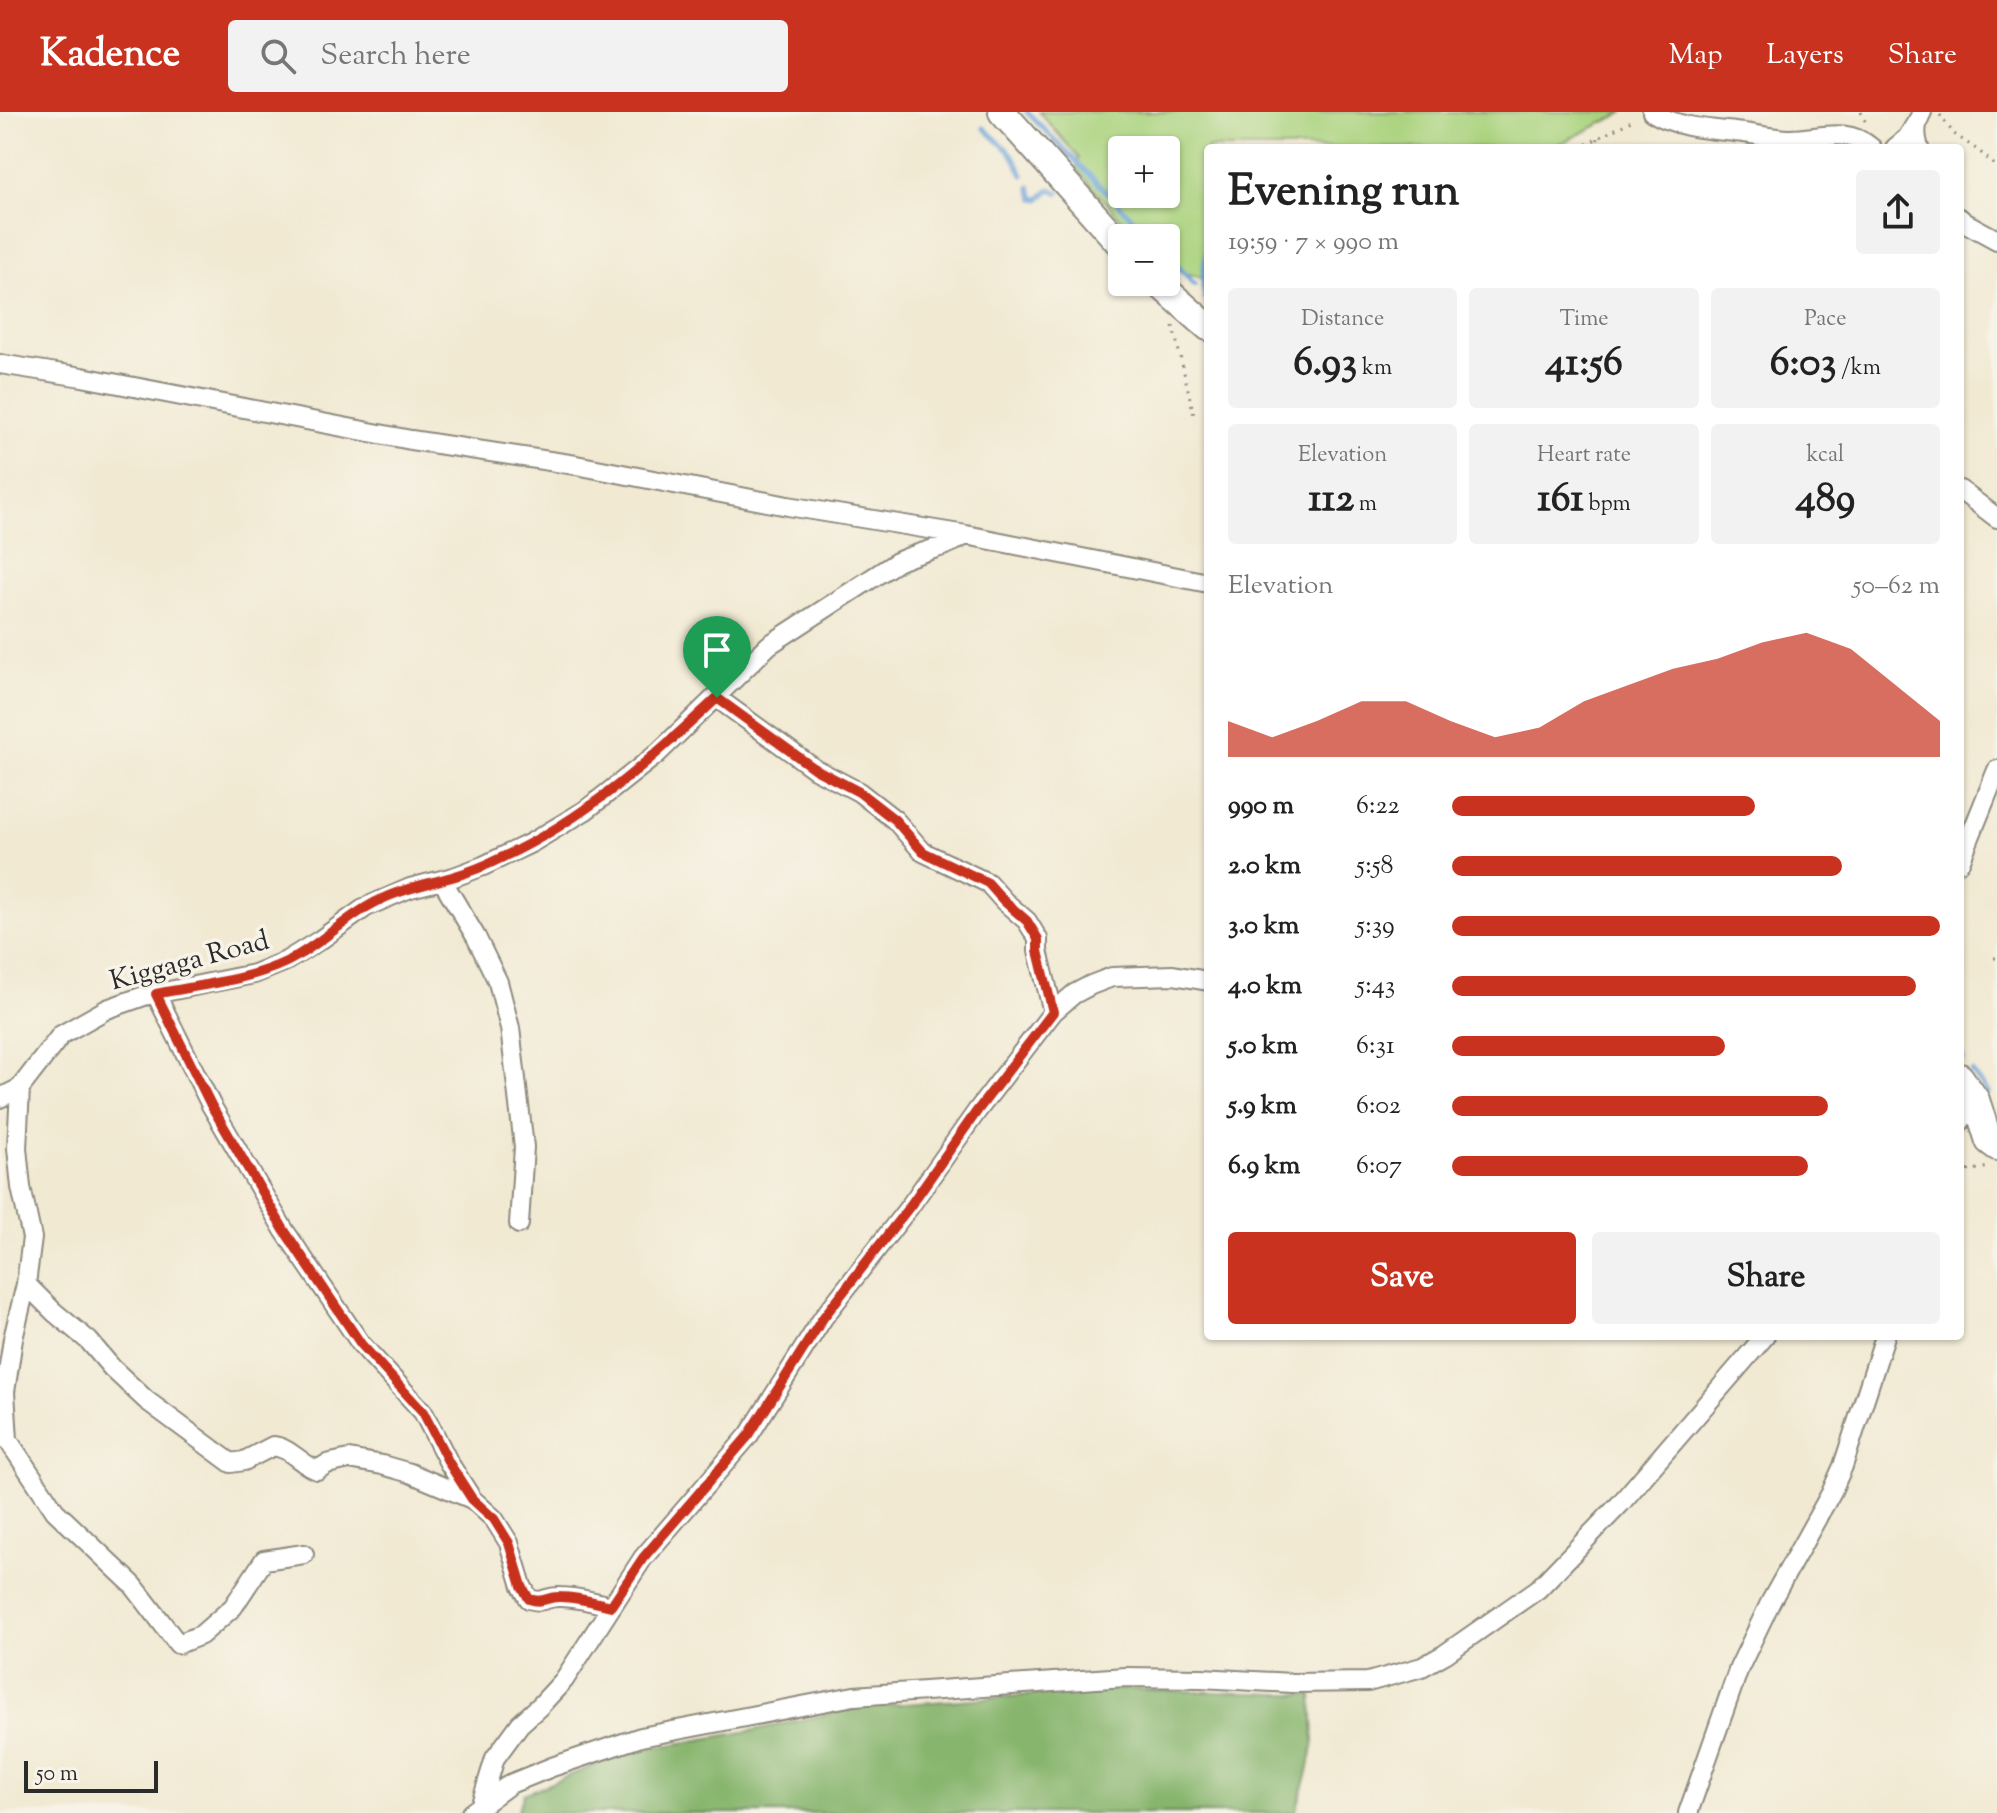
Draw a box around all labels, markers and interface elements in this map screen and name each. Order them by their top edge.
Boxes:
search box [228,20,788,92]
text: Kadence [40,29,180,83]
icon: search [256,34,300,78]
text: Search here [320,35,471,78]
text: Map [1669,36,1722,76]
text: Layers [1766,36,1844,76]
text: Share [1888,36,1957,76]
map controls [1108,136,1180,296]
button: + [1108,136,1180,208]
text: Evening run [1228,162,1460,225]
button: share [1856,170,1940,254]
button: − [1108,224,1180,296]
text: 19:59 · 7 × 990 m [1228,224,1399,261]
text: Distance [1301,304,1384,336]
text: Time [1560,304,1608,336]
text: Pace [1804,304,1846,336]
text: 6.93 [1293,336,1357,393]
text: 41:56 [1545,336,1623,393]
text: 6:03 [1770,336,1836,393]
text: km [1357,353,1392,385]
text: /km [1836,353,1881,385]
text: Elevation [1298,440,1387,472]
text: Heart rate [1537,440,1631,472]
text: kcal [1806,440,1844,472]
text: 112 [1308,472,1354,529]
text: 161 [1537,472,1584,529]
text: 489 [1796,472,1855,529]
text: m [1354,489,1377,521]
text: bpm [1584,489,1631,521]
text: Elevation [1228,568,1333,605]
text: 50–62 m [1852,568,1940,605]
pin [683,616,751,698]
icon: arrive [695,628,739,672]
text: 990 m [1228,788,1294,825]
text: 6:22 [1356,788,1400,825]
text: 2.0 km [1228,848,1301,885]
text: 5:58 [1356,848,1394,885]
text: 3.0 km [1228,908,1299,945]
text: 5:39 [1356,908,1395,945]
street label: Kiggaga Road [106,921,274,1002]
text: 4.0 km [1228,968,1302,1005]
text: 5:43 [1356,968,1395,1005]
text: 5.0 km [1228,1028,1298,1065]
text: 6:31 [1356,1028,1395,1065]
text: 5.9 km [1228,1088,1297,1125]
text: 6:02 [1356,1088,1401,1125]
text: 6.9 km [1228,1148,1300,1185]
text: 6:07 [1356,1148,1402,1185]
button: Save [1228,1232,1576,1324]
button: Share [1592,1232,1940,1324]
scale bar [24,1757,158,1793]
text: 50 m [36,1759,78,1791]

